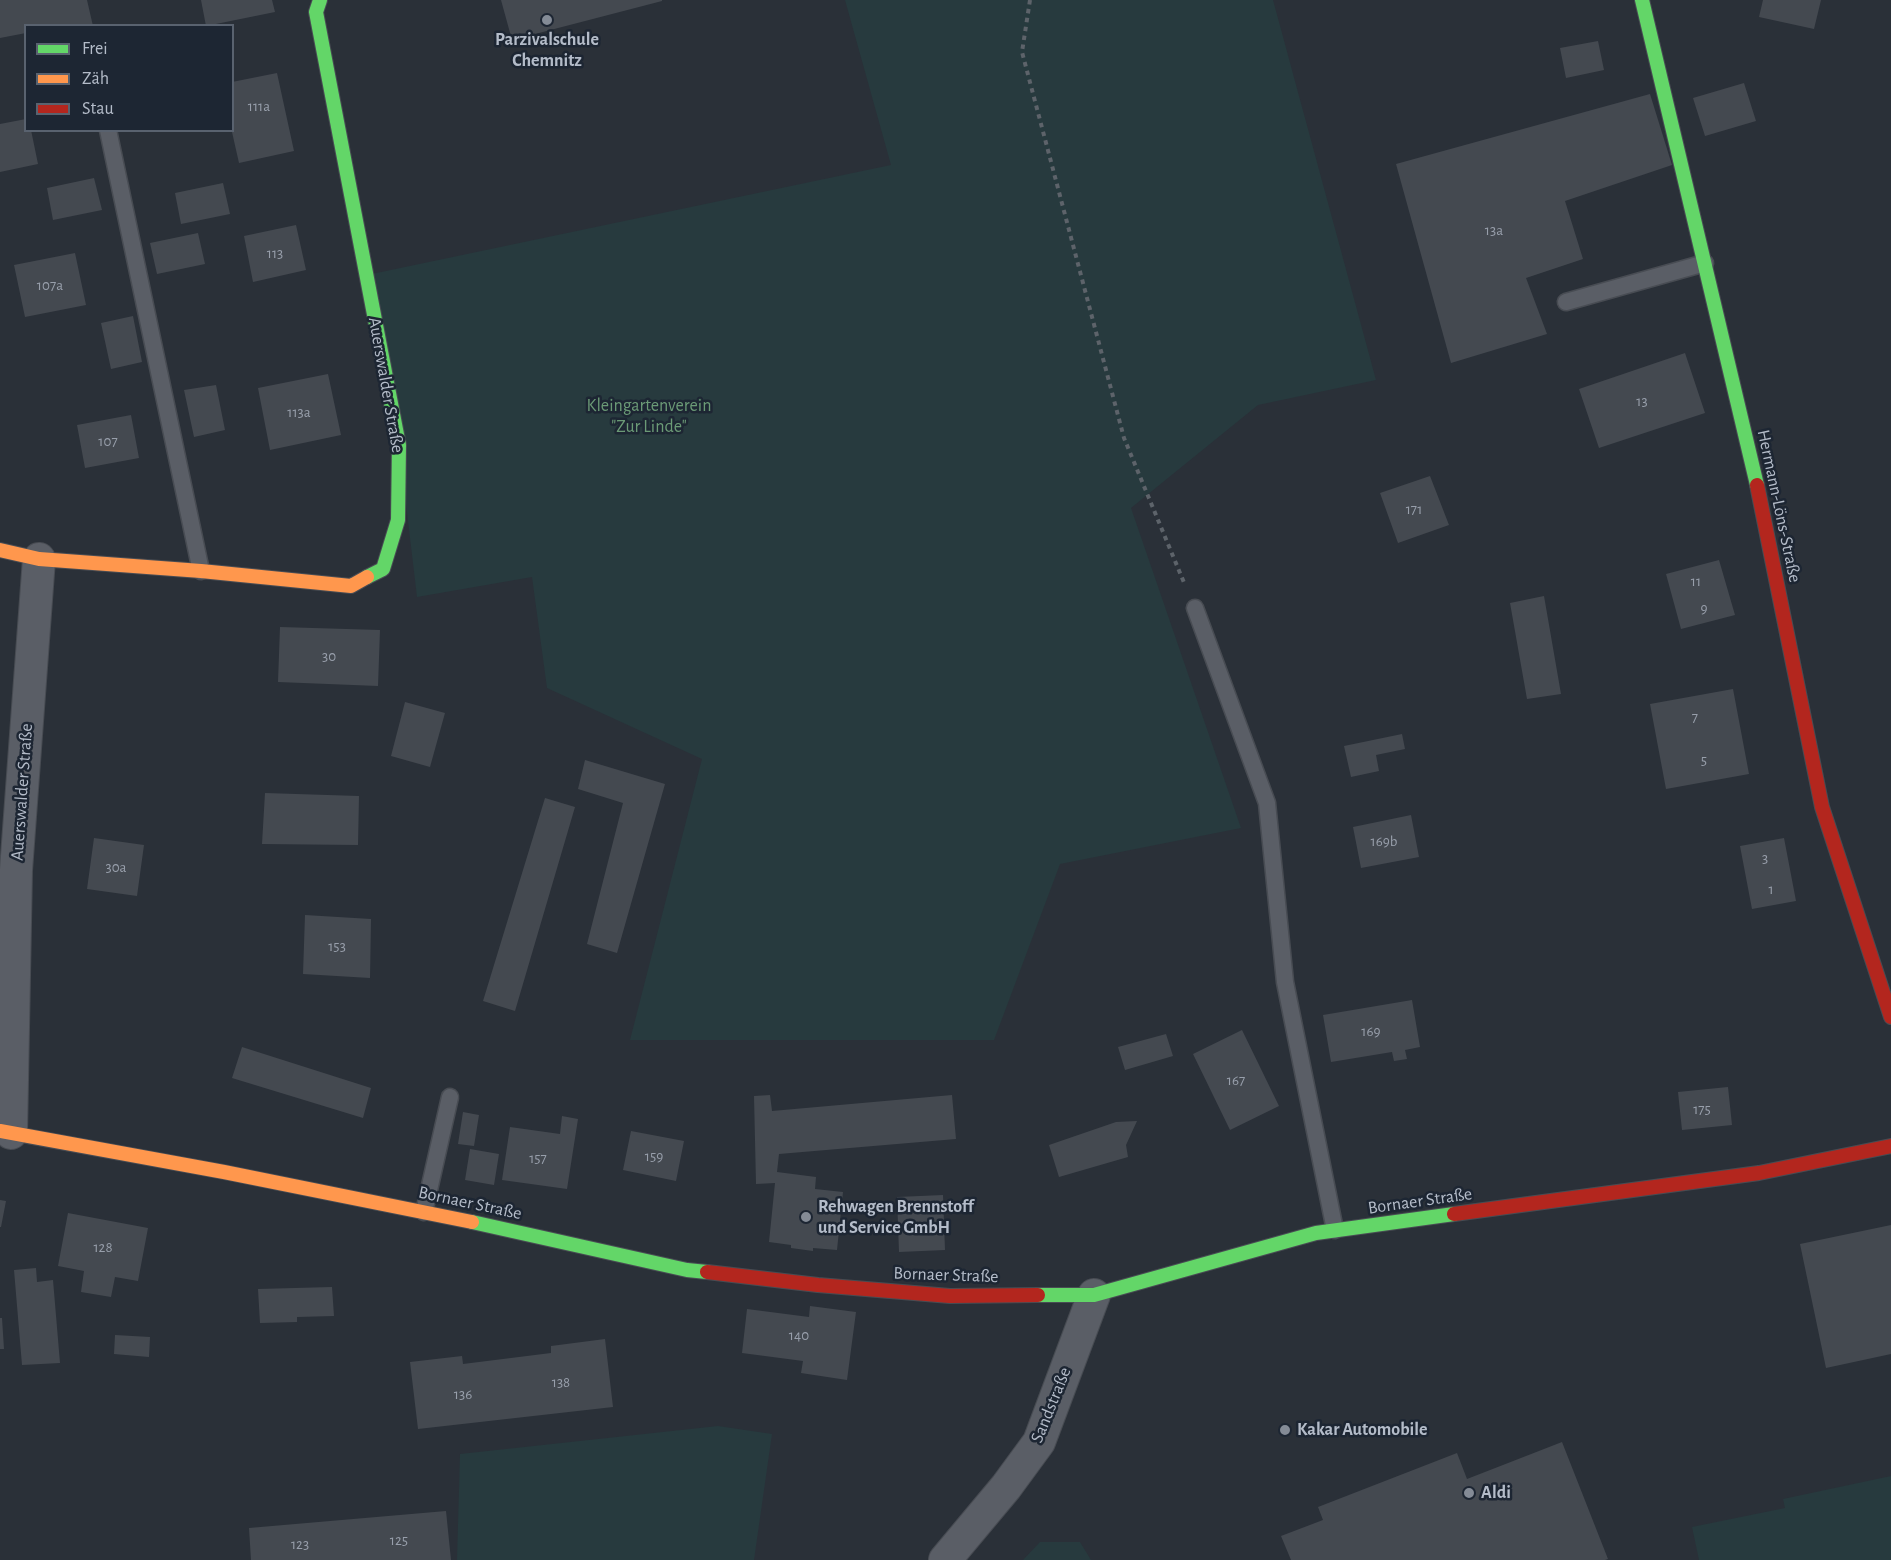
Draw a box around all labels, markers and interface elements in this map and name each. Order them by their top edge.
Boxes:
marker: Parzivalschule Chemnitz [540,13,554,27]
legend [24,24,234,132]
place label: Parzivalschule Chemnitz [495,29,599,72]
text: Frei [82,40,108,58]
text: Zäh [82,70,109,88]
house number: 111a [248,97,270,115]
text: Stau [82,100,114,118]
house number: 13a [1485,221,1503,239]
house number: 113 [267,244,283,262]
house number: 107a [37,276,63,294]
street label: Auerswalder Straße [363,315,409,455]
house number: 13 [1636,392,1648,410]
park label: Kleingartenverein "Zur Linde" [587,395,711,438]
house number: 113a [287,403,311,421]
street label: Hermann-Löns-Straße [1752,428,1806,584]
house number: 107 [98,432,118,450]
house number: 171 [1406,500,1422,518]
house number: 11 [1691,572,1701,590]
house number: 9 [1700,599,1708,617]
house number: 30 [322,647,336,665]
house number: 7 [1692,708,1698,726]
street label: Auerswalder Straße [6,723,38,861]
house number: 5 [1701,751,1707,769]
house number: 169b [1371,832,1397,850]
house number: 3 [1762,849,1768,867]
house number: 30a [105,858,127,876]
house number: 1 [1768,880,1774,898]
house number: 153 [328,937,346,955]
house number: 169 [1361,1022,1381,1040]
house number: 167 [1227,1071,1245,1089]
house number: 175 [1693,1100,1711,1118]
house number: 159 [645,1147,663,1165]
house number: 157 [529,1149,547,1167]
street label: Bornaer Straße [416,1182,524,1224]
street label: Bornaer Straße [1366,1183,1474,1219]
place label: Rehwagen Brennstoff und Service GmbH [818,1196,974,1238]
marker: Rehwagen Brennstoff und Service GmbH [799,1210,813,1224]
house number: 128 [93,1238,113,1256]
street label: Bornaer Straße [893,1262,999,1288]
house number: 140 [789,1326,809,1344]
street label: Sandstraße [1026,1364,1076,1446]
house number: 138 [552,1373,570,1391]
house number: 136 [454,1385,472,1403]
place label: Kakar Automobile [1297,1419,1427,1441]
marker: Kakar Automobile [1278,1423,1292,1437]
place label: Aldi [1481,1482,1511,1504]
marker: Aldi [1462,1486,1476,1500]
house number: 125 [390,1531,408,1549]
house number: 123 [291,1535,309,1553]

